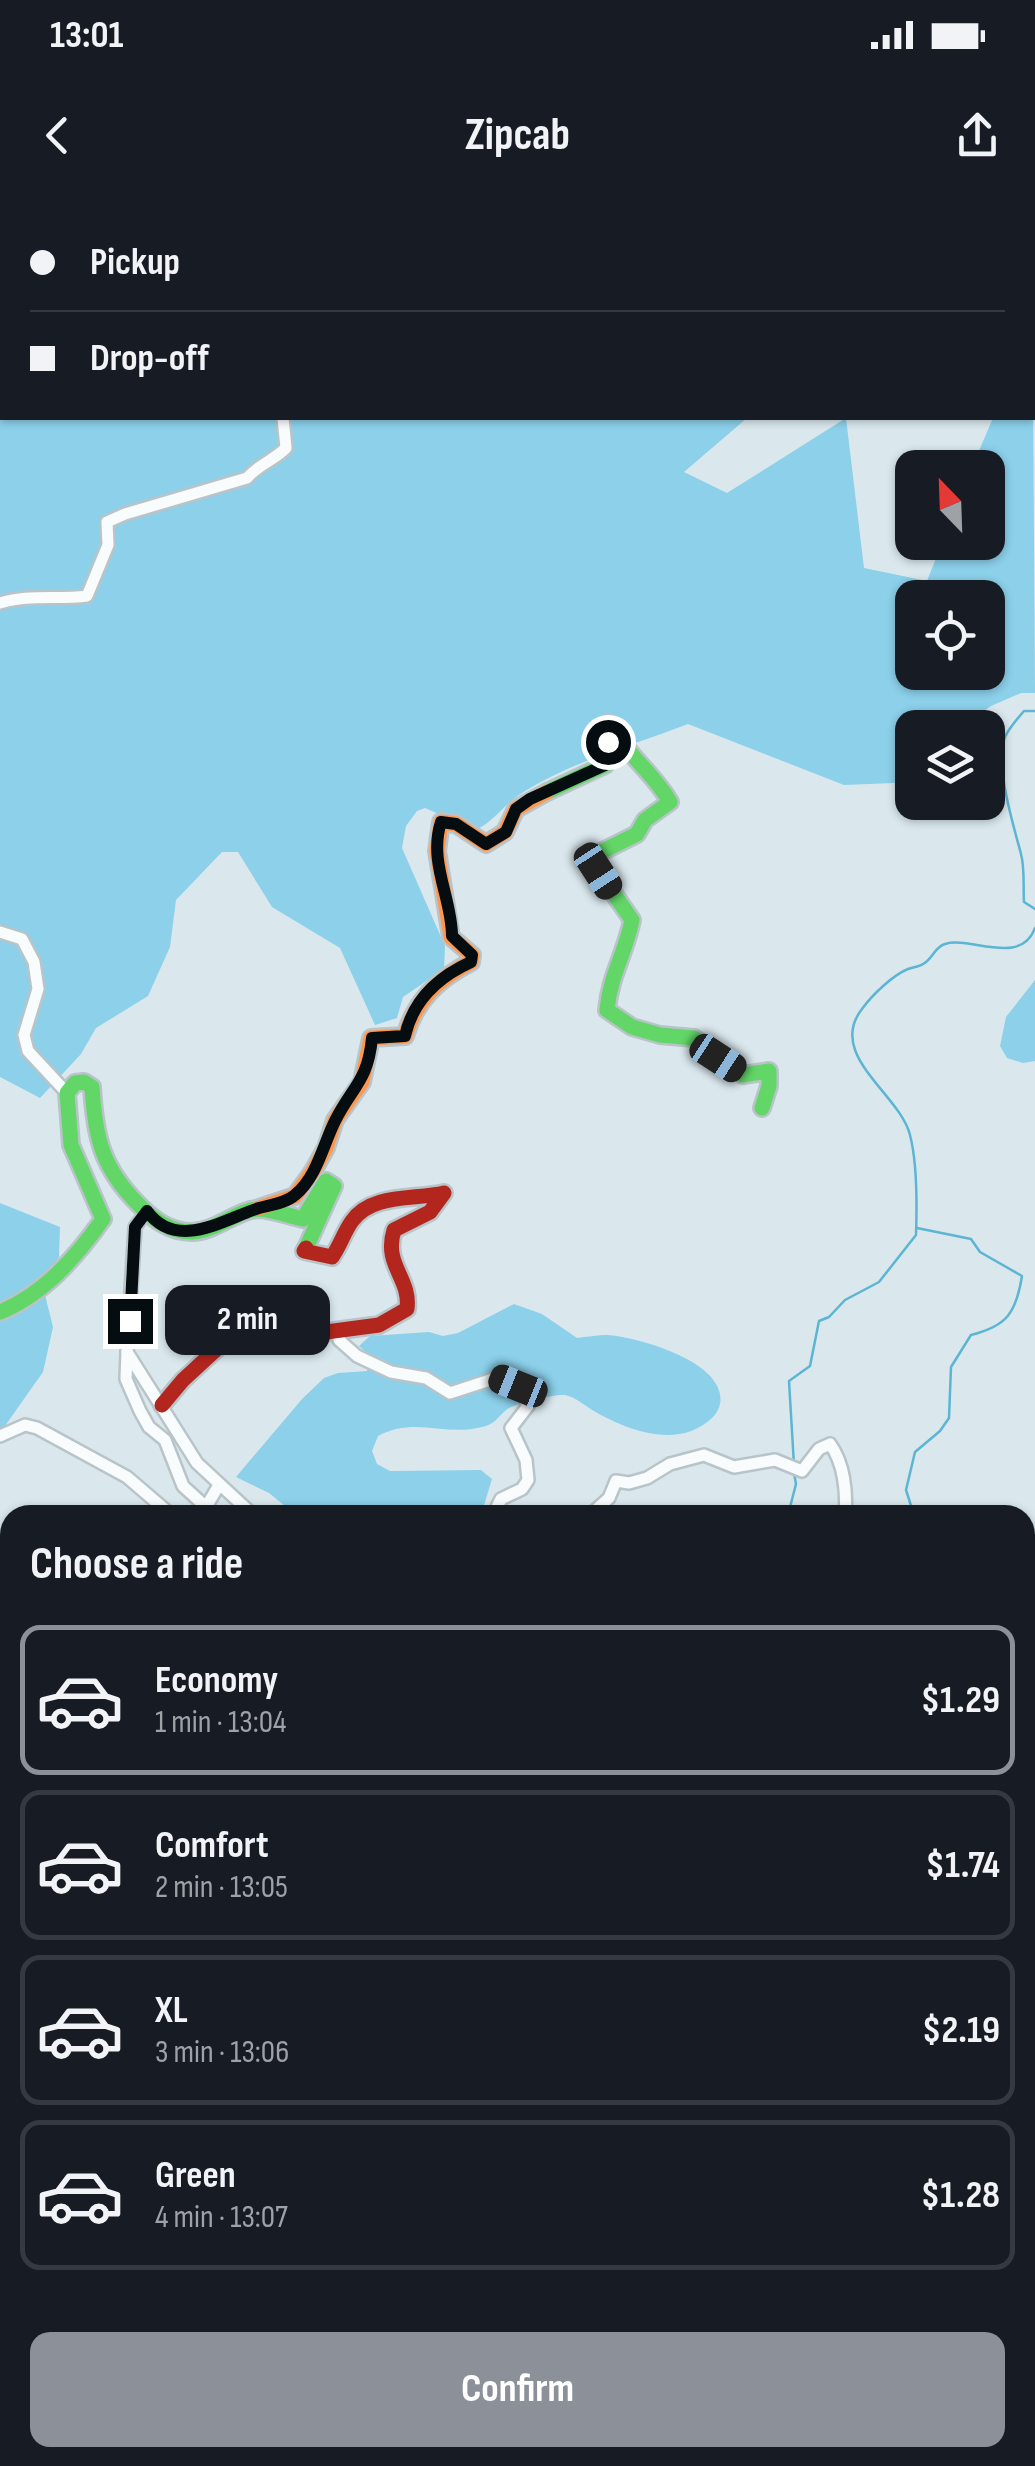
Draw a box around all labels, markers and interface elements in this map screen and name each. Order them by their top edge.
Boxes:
text: 13:01 [50,13,123,58]
icon: back [30,108,85,163]
text: Zipcab [465,108,570,163]
icon: share [950,108,1005,163]
text: Pickup [90,240,180,285]
text: Drop-off [90,336,209,381]
north arrow [895,450,1005,560]
map controls [895,450,1005,820]
button: locate [895,580,1005,690]
button: layers [895,710,1005,820]
route start [586,720,631,765]
car [569,838,627,904]
car [685,1029,751,1087]
callout: 2 min [165,1286,330,1356]
route end [108,1299,153,1344]
text: 2 min [217,1300,278,1339]
car [485,1361,551,1411]
text: Choose a ride [30,1537,243,1592]
icon: car [35,1655,125,1745]
text: Economy [155,1658,278,1703]
text: $1.29 [921,1678,1000,1723]
text: 1 min · 13:04 [155,1703,286,1742]
icon: car [35,1820,125,1910]
text: Comfort [155,1823,269,1868]
text: $1.74 [925,1843,1000,1888]
text: 2 min · 13:05 [155,1868,288,1907]
icon: car [35,1985,125,2075]
text: XL [155,1988,188,2033]
text: $2.19 [922,2008,1000,2053]
text: 3 min · 13:06 [155,2033,289,2072]
icon: car [35,2150,125,2240]
text: Green [155,2153,236,2198]
text: $1.28 [921,2173,1000,2218]
text: 4 min · 13:07 [155,2198,288,2237]
button: Confirm [30,2332,1005,2447]

